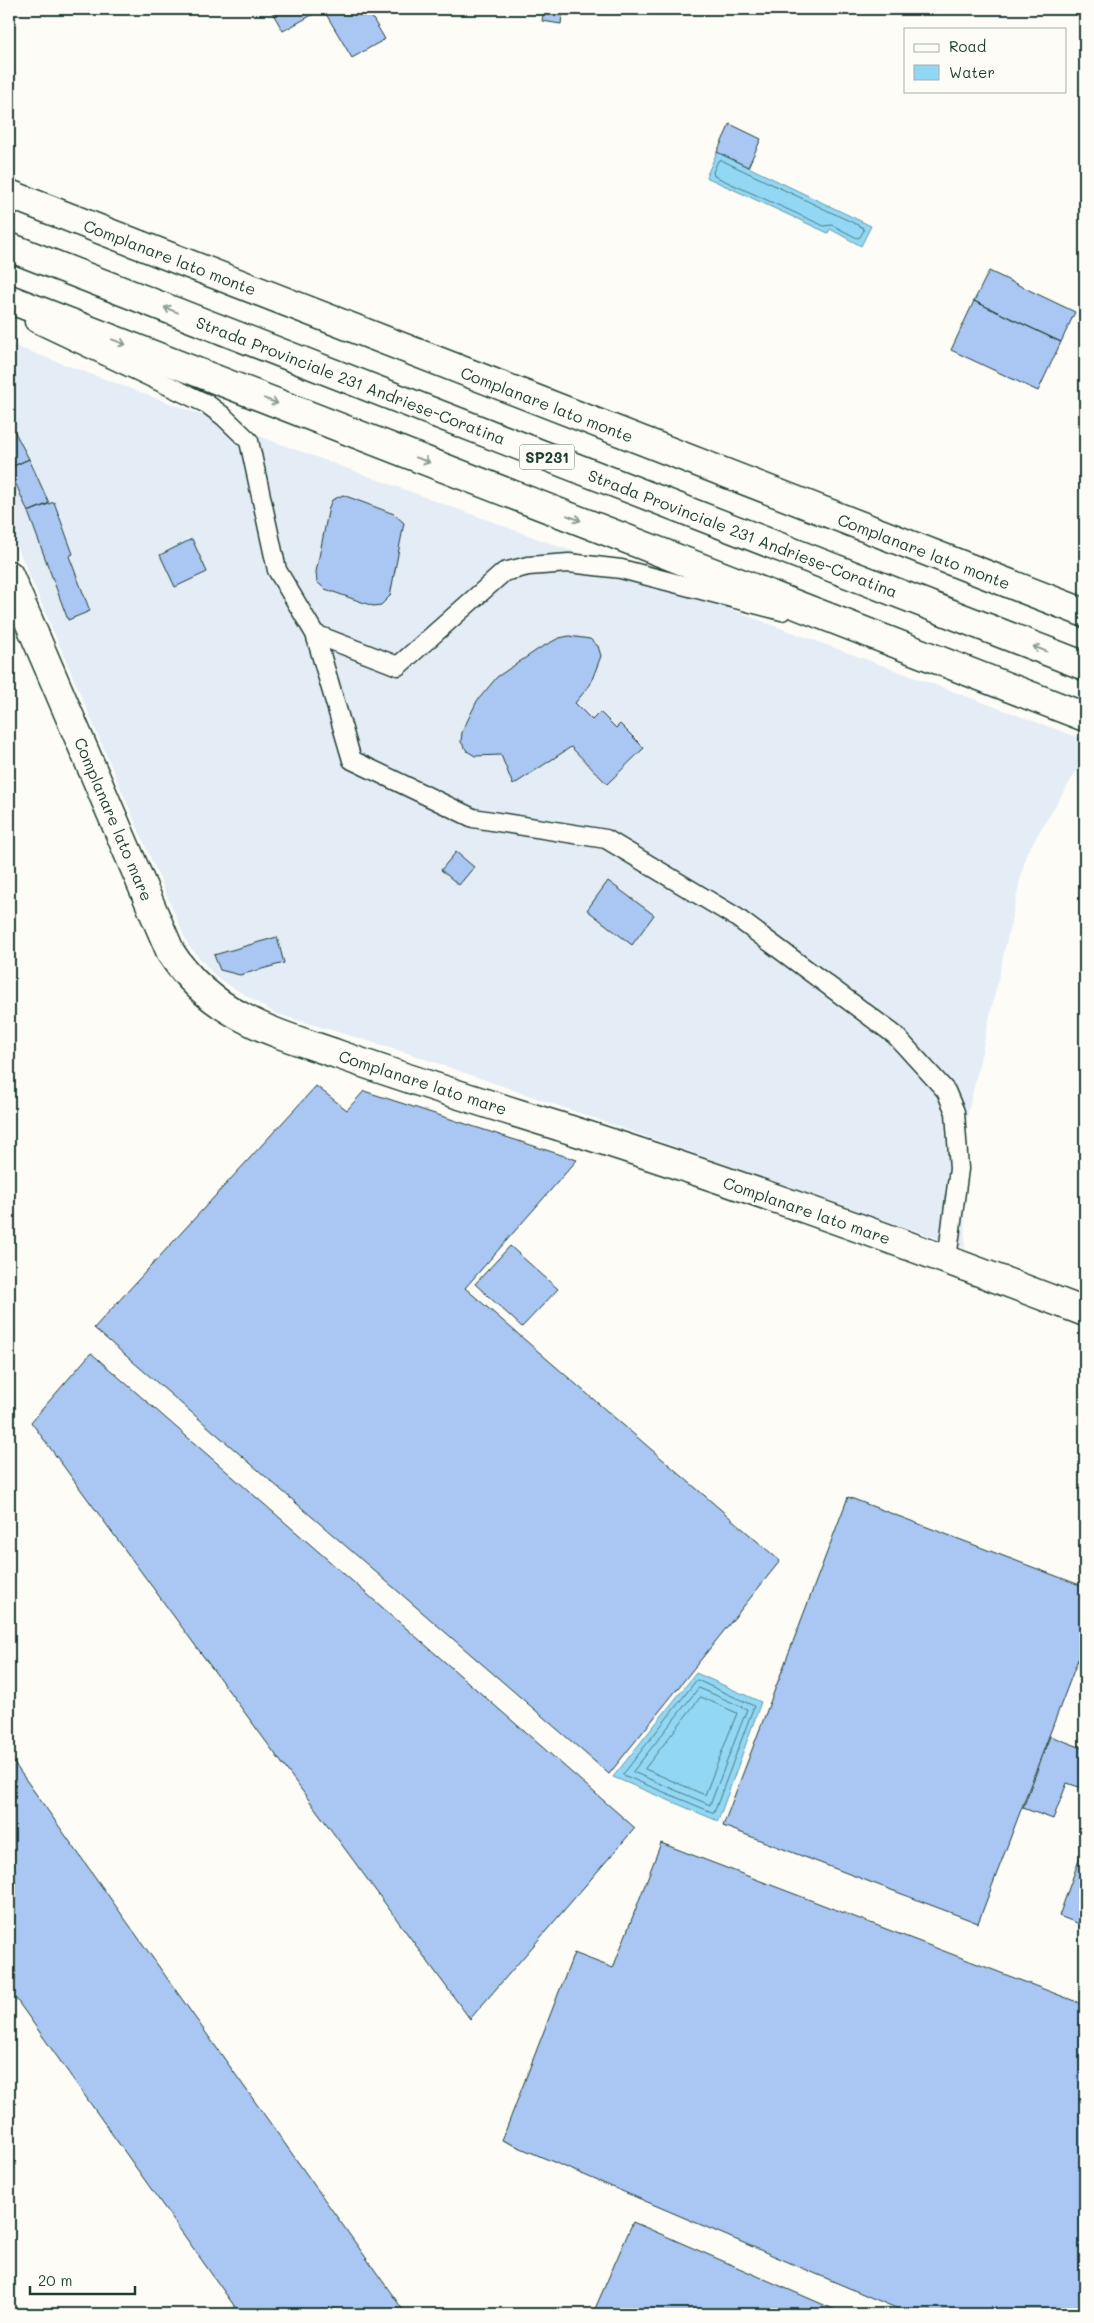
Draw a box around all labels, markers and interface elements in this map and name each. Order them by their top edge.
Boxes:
legend [904,28,1066,92]
text: Road [949,36,986,56]
text: Water [949,62,995,82]
street label: Complanare lato monte [81,214,259,300]
one-way arrow [164,305,179,314]
street label: Strada Provinciale 231 Andriese-Coratina [193,311,509,449]
one-way arrow [111,338,127,347]
street label: Complanare lato monte [458,361,636,447]
one-way arrow [263,397,278,406]
road number: SP231 [520,444,574,470]
one-way arrow [414,456,430,465]
street label: Strada Provinciale 231 Andriese-Coratina [585,464,901,602]
street label: Complanare lato monte [835,508,1013,594]
one-way arrow [566,514,581,524]
one-way arrow [1033,644,1048,653]
street label: Complanare lato mare [70,734,158,904]
street label: Complanare lato mare [336,1045,510,1119]
street label: Complanare lato mare [721,1171,893,1249]
scale bar [30,2263,135,2295]
text: 20 m [38,2270,72,2290]

